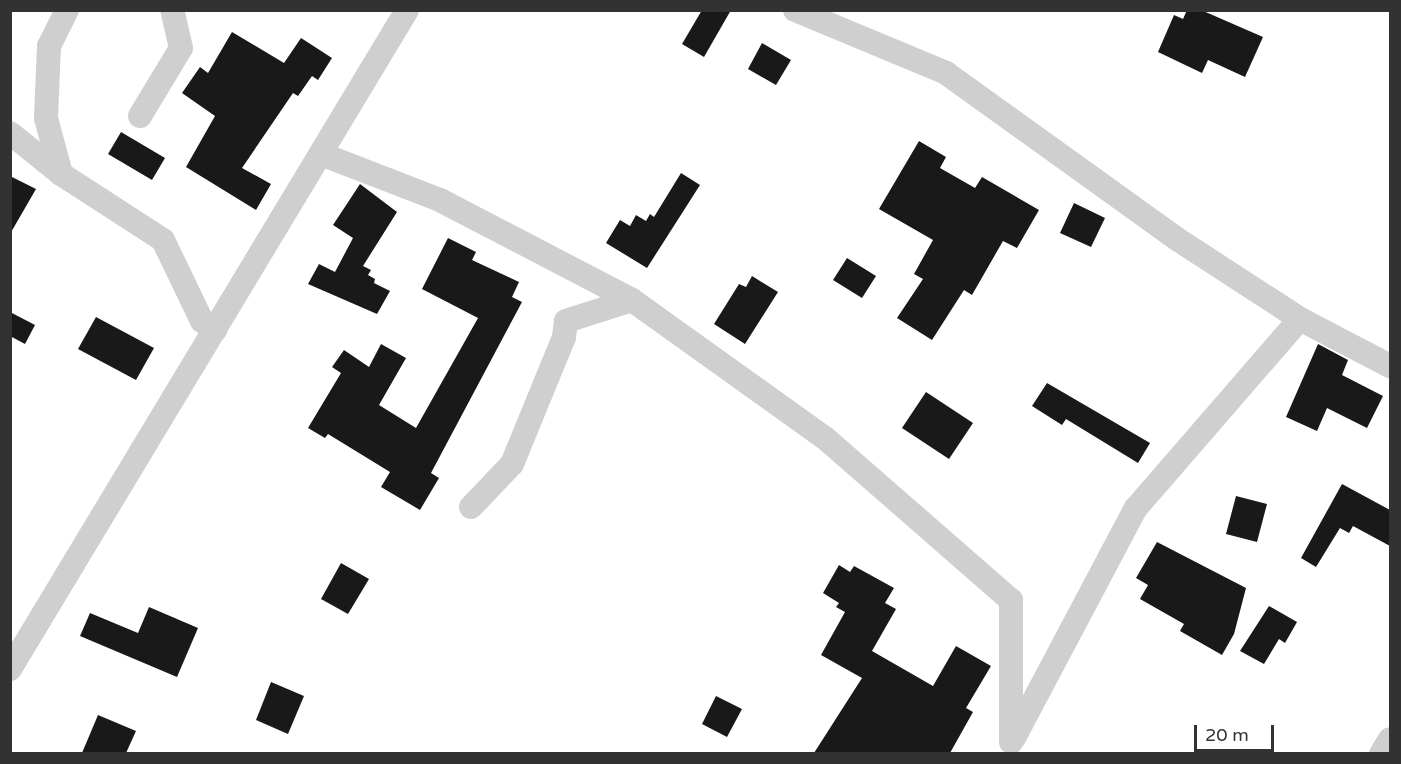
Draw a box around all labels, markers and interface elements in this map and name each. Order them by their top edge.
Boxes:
scale bar [1197,713,1276,751]
text: 20 m [1205,724,1249,746]

